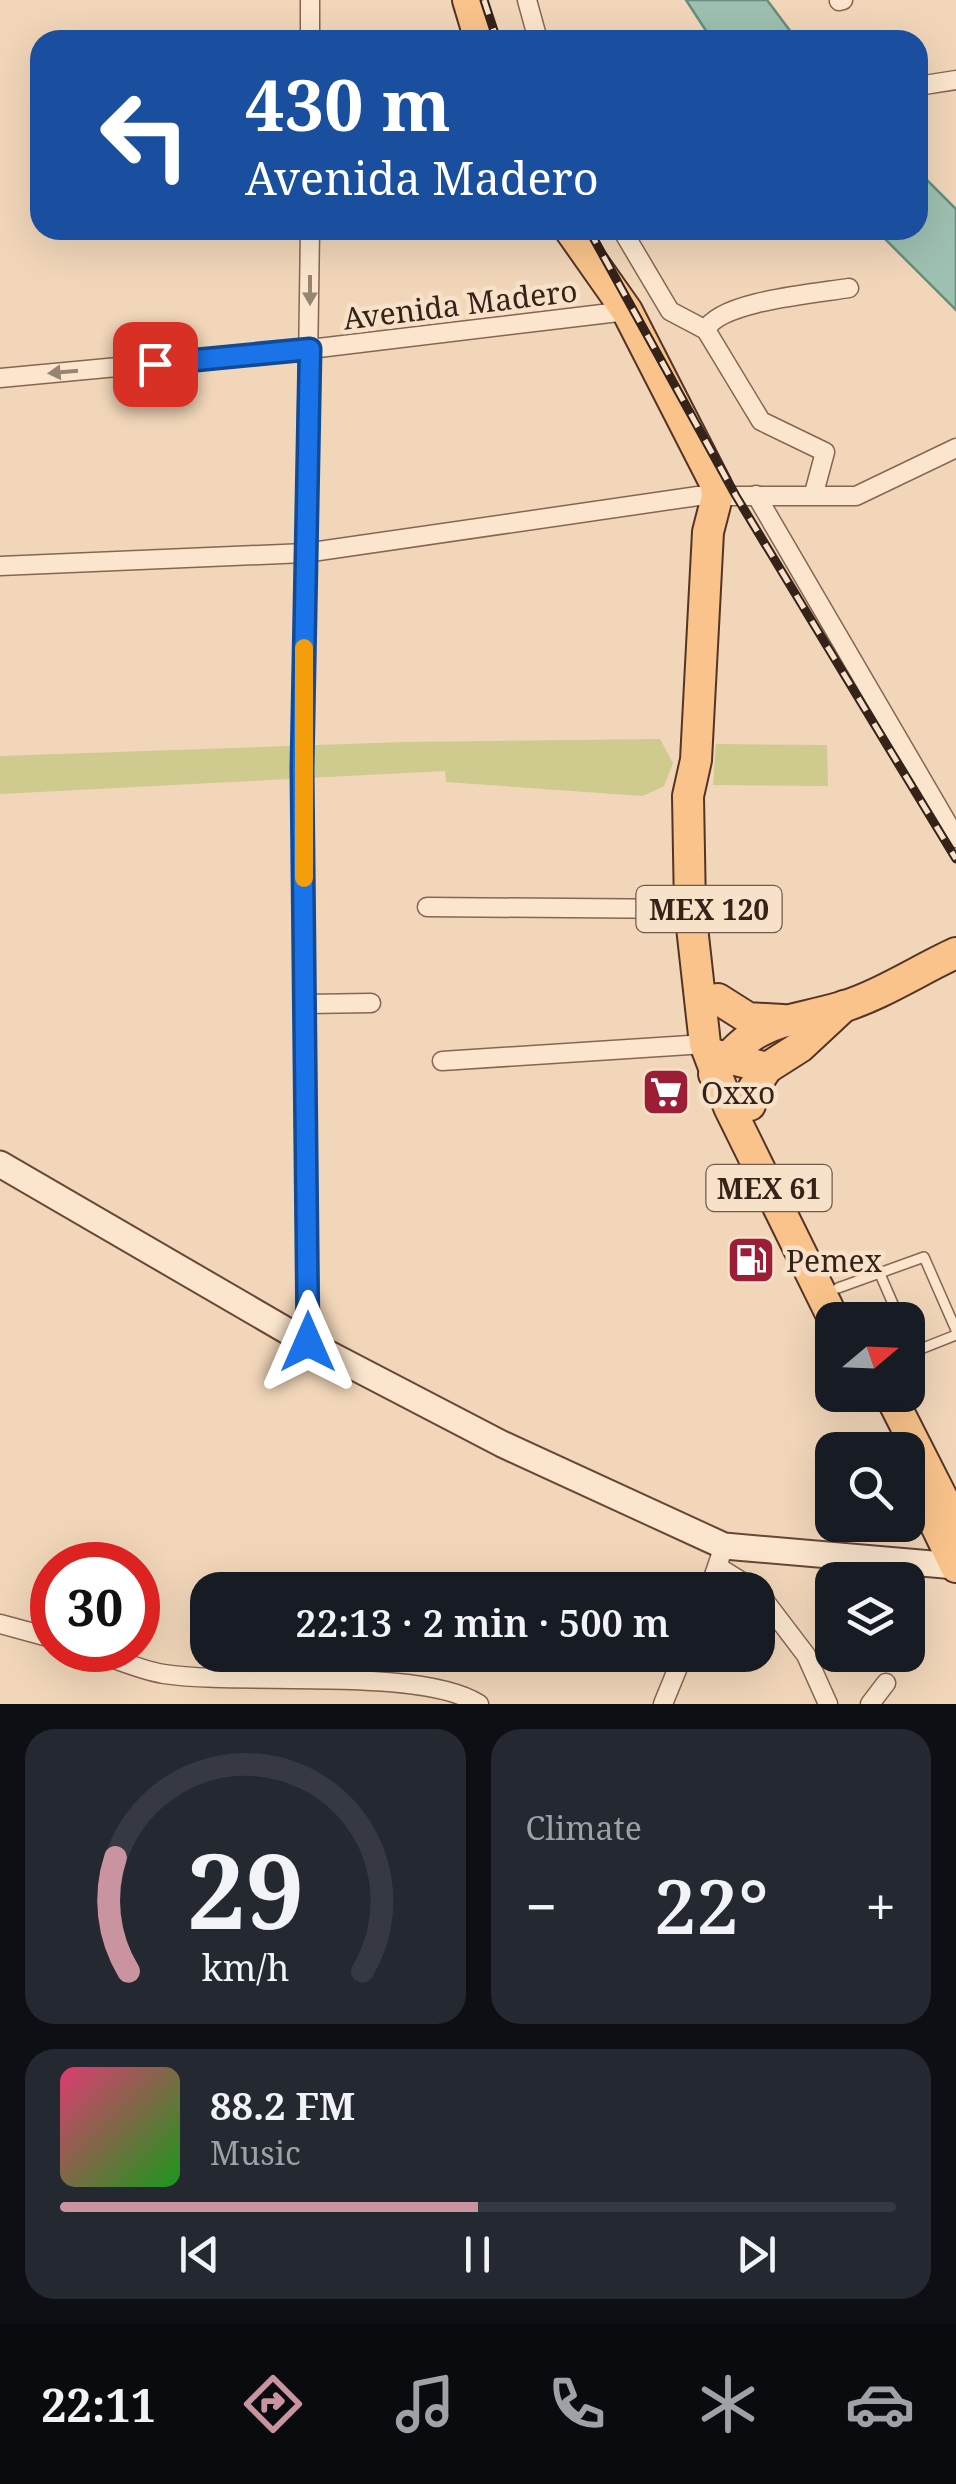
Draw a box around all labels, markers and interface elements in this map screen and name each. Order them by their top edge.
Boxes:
text: 430 m [245,56,451,152]
icon: left [80,70,210,200]
text: Avenida Madero [245,147,599,208]
street label: Avenida Madero [340,269,580,339]
one-way arrow [302,274,318,306]
pin [113,322,198,407]
icon: arrive [128,337,183,392]
one-way arrow [47,364,78,380]
road number: MEX 120 [636,886,782,932]
supermarket icon: Oxxo [640,1066,692,1118]
place label: Oxxo [701,1072,775,1113]
road number: MEX 61 [706,1165,832,1211]
fuel station icon: Pemex [725,1234,777,1286]
place label: Pemex [786,1240,883,1281]
position arrow [256,1290,360,1394]
north arrow [815,1302,925,1412]
map controls [815,1302,925,1672]
button: search [815,1432,925,1542]
speed limit sign: 30 [30,1542,160,1672]
button: layers [815,1562,925,1672]
text: 22:13 · 2 min · 500 m [295,1596,670,1648]
text: Climate [526,1806,642,1849]
text: 29 [186,1818,304,1959]
text: 22° [654,1854,769,1956]
text: − [526,1868,557,1943]
text: + [865,1868,896,1943]
text: km/h [201,1943,289,1991]
text: 88.2 FM [210,2079,355,2131]
text: Music [210,2131,301,2174]
icon: previous [172,2227,227,2282]
icon: pause [450,2227,505,2282]
icon: next [729,2227,784,2282]
icon: directions [238,2369,308,2439]
icon: music [390,2369,460,2439]
icon: phone [542,2369,612,2439]
icon: climate [693,2369,763,2439]
icon: car [845,2369,915,2439]
text: 22:11 [41,2374,156,2435]

